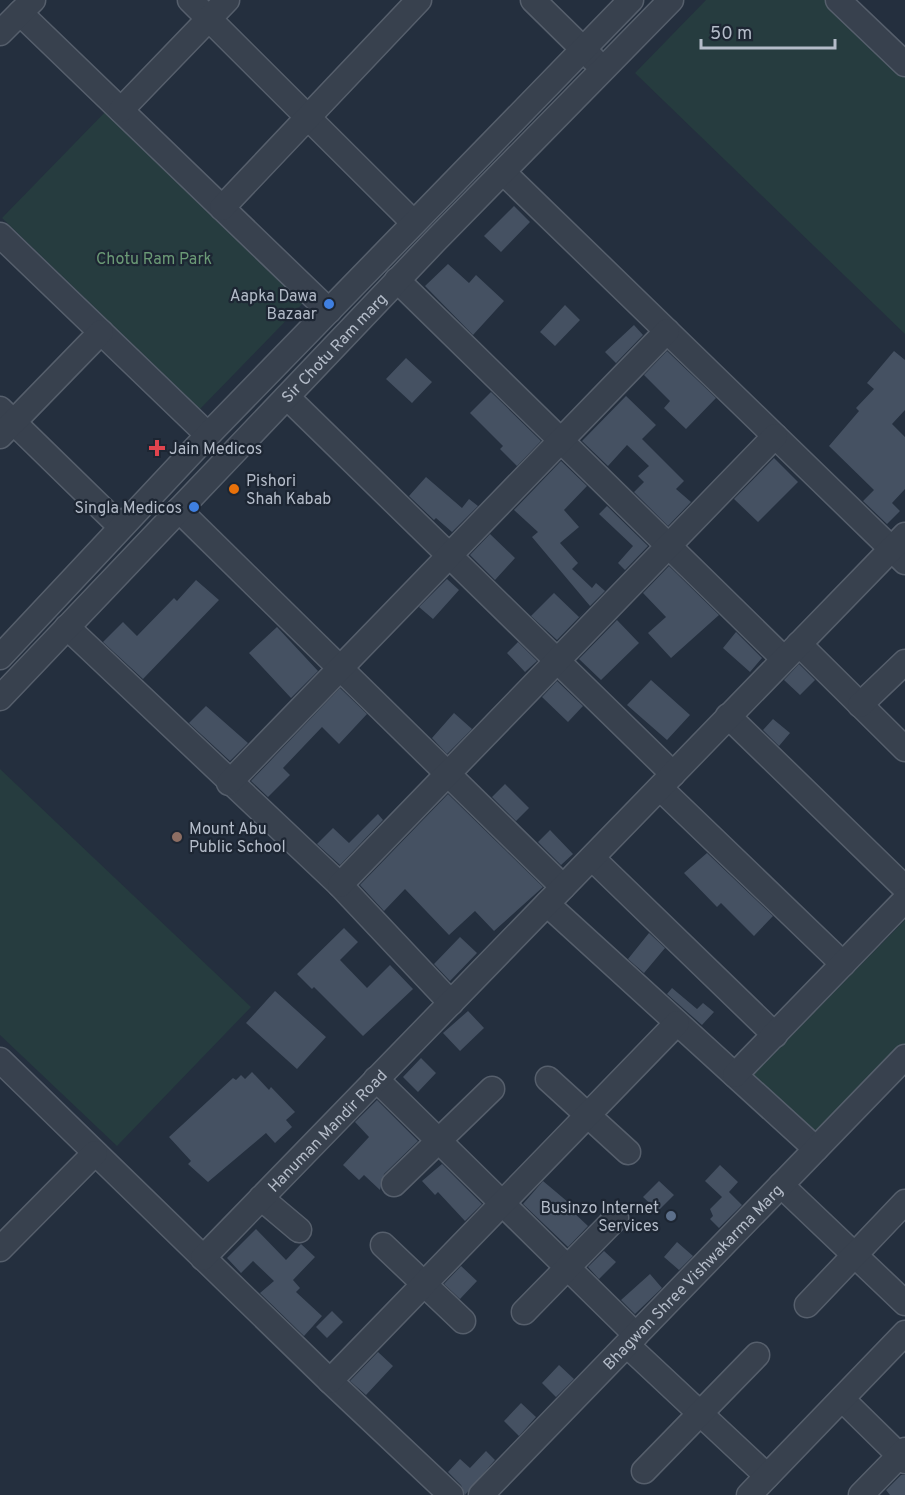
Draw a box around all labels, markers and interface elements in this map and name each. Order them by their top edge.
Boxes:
scale bar [701,12,834,50]
text: 50 m [710,23,752,46]
park label: Chotu Ram Park [96,250,212,270]
place label: Aapka Dawa Bazaar [230,287,317,325]
street label: Sir Chotu Ram marg [278,290,392,408]
marker: Aapka Dawa Bazaar [322,297,336,311]
place label: Jain Medicos [169,440,262,460]
marker: Jain Medicos [150,441,164,455]
place label: Pishori Shah Kabab [246,472,331,510]
marker: Pishori Shah Kabab [227,482,241,496]
place label: Singla Medicos [74,499,182,519]
marker: Singla Medicos [187,500,201,514]
place label: Mount Abu Public School [189,820,286,858]
marker: Mount Abu Public School [170,830,184,844]
street label: Hanuman Mandir Road [264,1066,392,1197]
street label: Bhagwan Shree Vishwakarma Marg [600,1181,788,1375]
place label: Businzo Internet Services [540,1199,659,1237]
marker: Businzo Internet Services [664,1209,678,1223]

